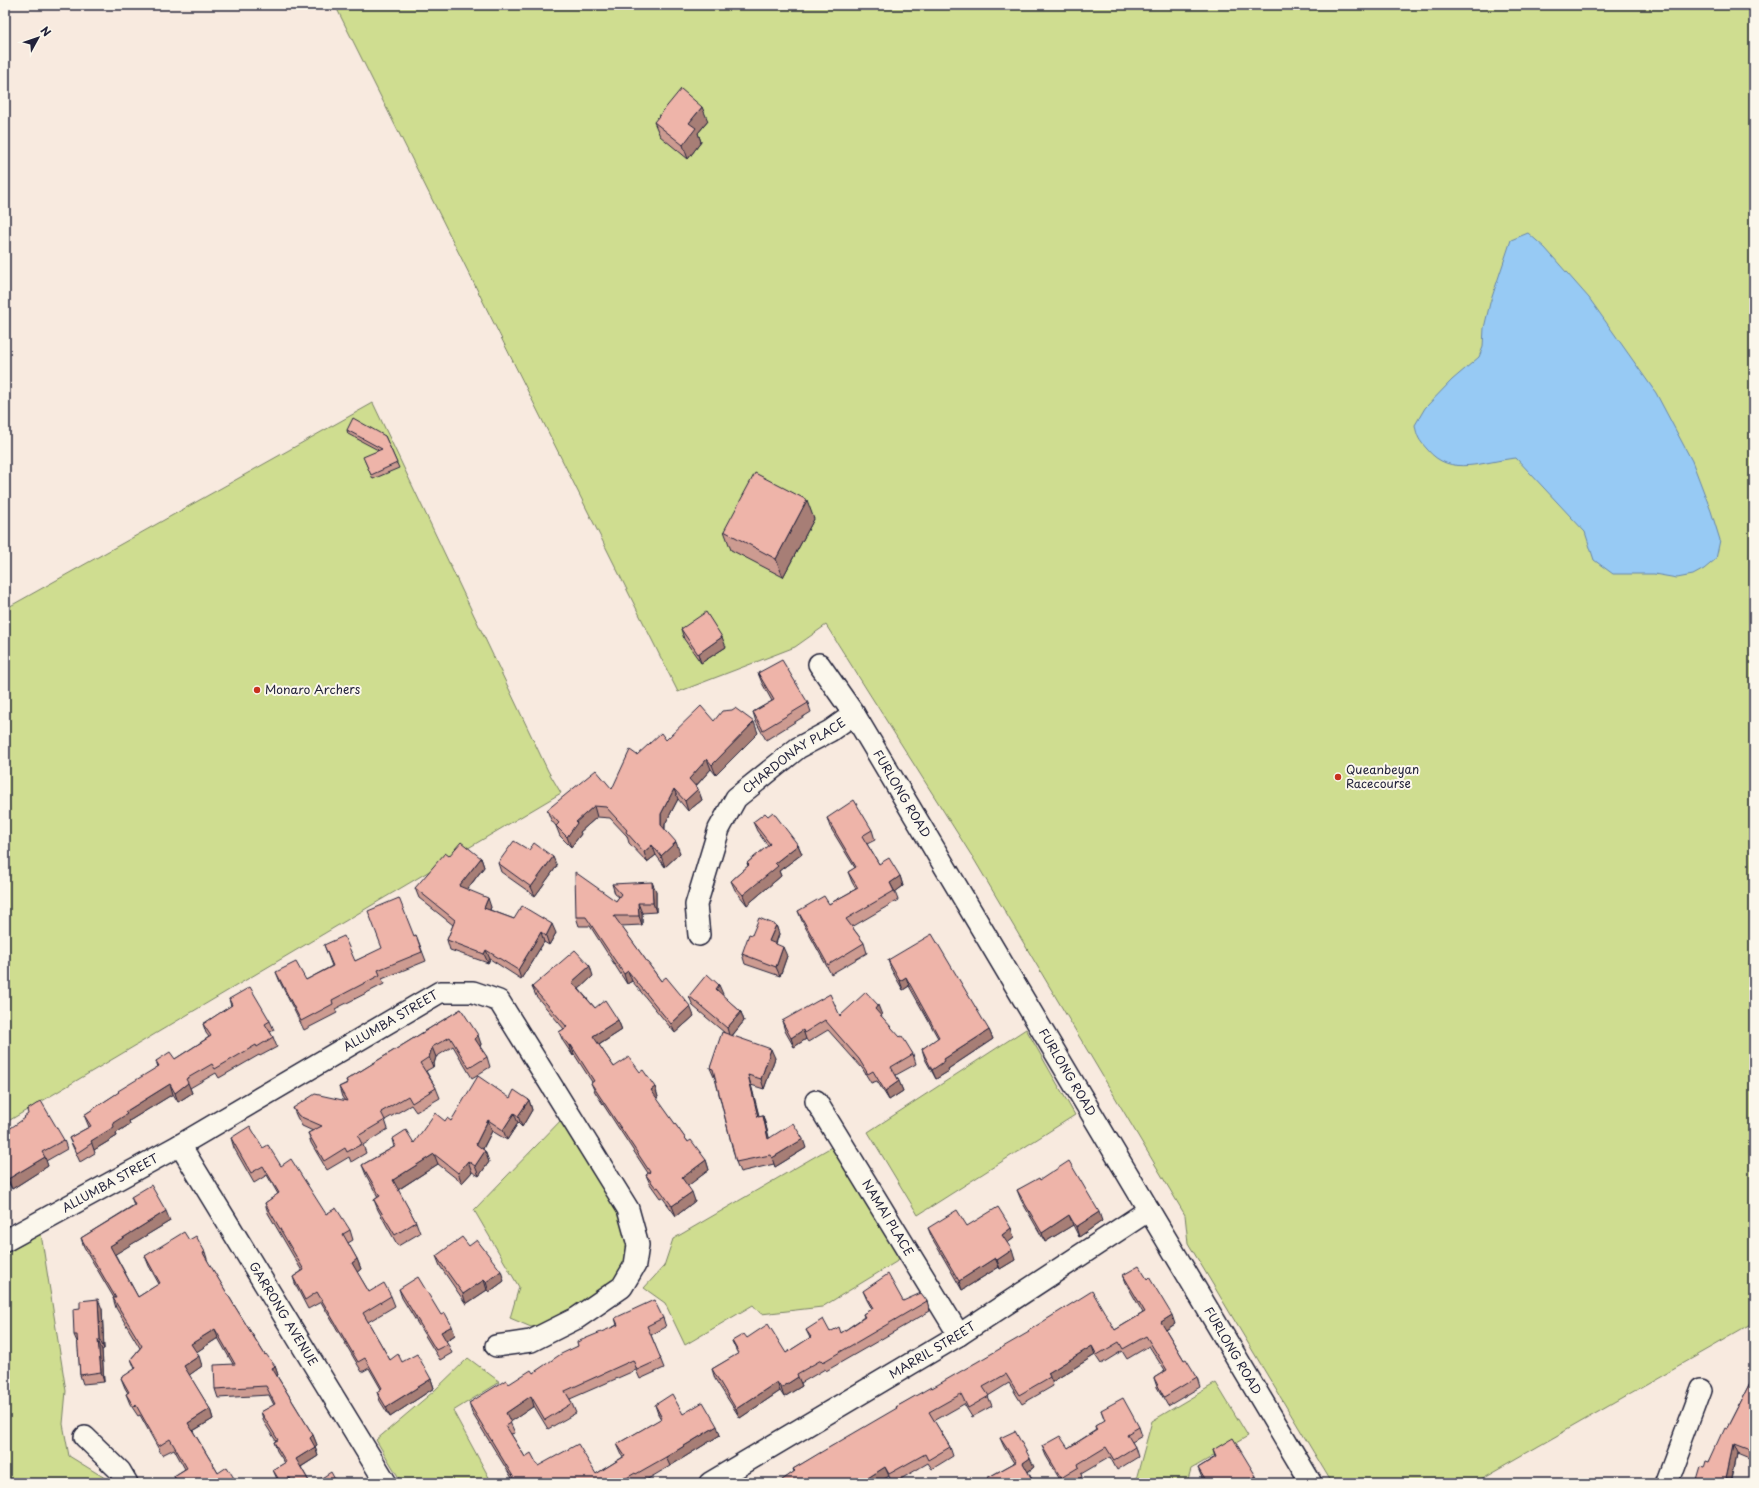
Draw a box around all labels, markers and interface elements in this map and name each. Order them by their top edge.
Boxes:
north arrow [18,18,58,58]
text: N [37,22,56,40]
place label: Monaro Archers [265,680,361,698]
marker: Monaro Archers [252,685,262,695]
street label: CHARDONAY PLACE [738,713,849,797]
street label: FURLONG ROAD [869,746,936,841]
place label: Queanbeyan Racecourse [1346,760,1419,792]
marker: Queanbeyan Racecourse [1333,772,1343,782]
street label: ALLUMBA STREET [339,985,442,1055]
street label: FURLONG ROAD [1035,1025,1101,1119]
street label: ALLUMBA STREET [58,1148,162,1216]
street label: NAMAI PLACE [858,1176,919,1259]
street label: GARRONG AVENUE [245,1258,323,1369]
street label: FURLONG ROAD [1200,1303,1267,1398]
street label: MARRIL STREET [885,1316,979,1383]

